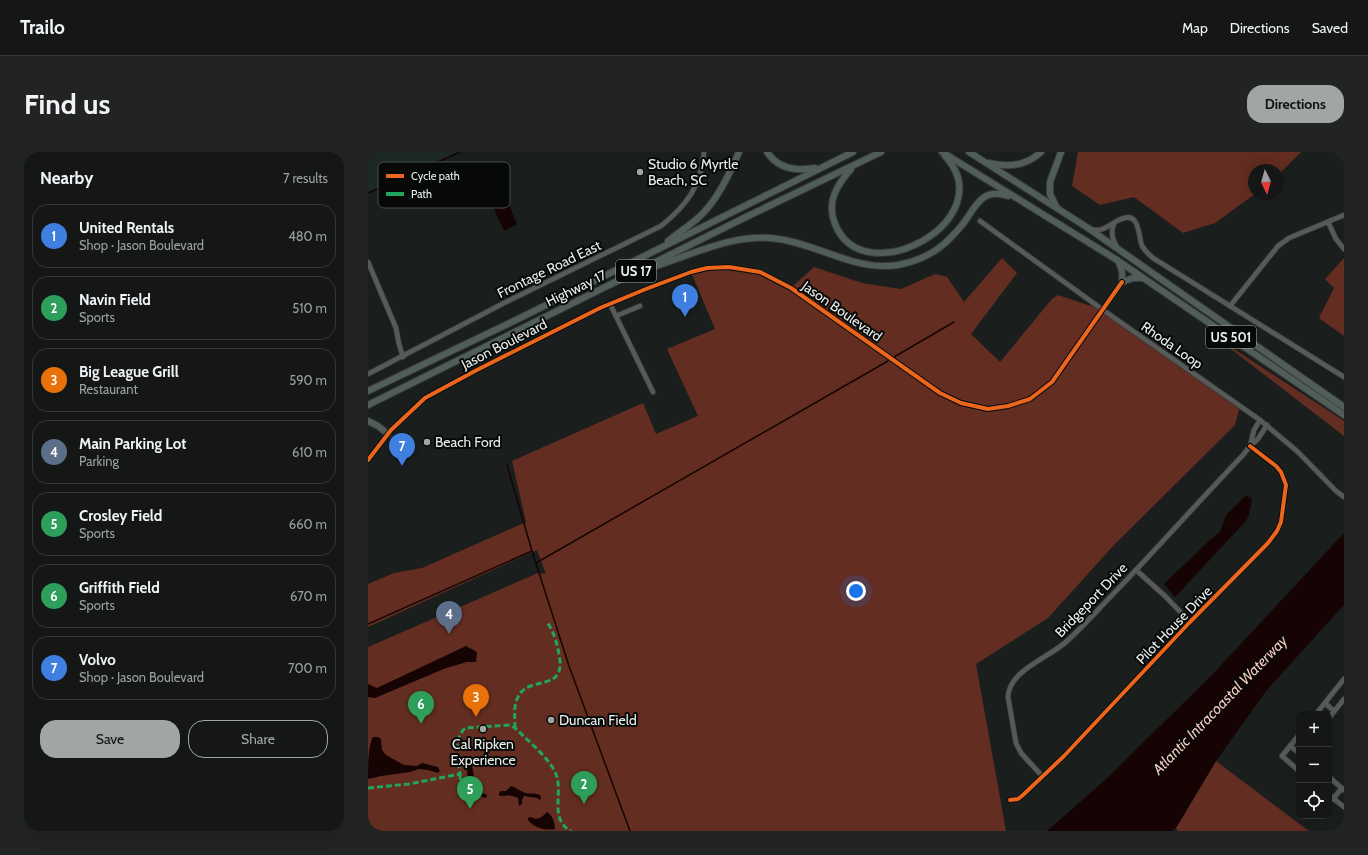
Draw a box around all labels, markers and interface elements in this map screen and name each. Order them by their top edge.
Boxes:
text: Trailo [20,16,65,39]
text: Map [1182,19,1208,37]
text: Directions [1230,19,1290,37]
text: Saved [1312,19,1348,37]
button: Directions [1247,85,1344,123]
text: Find us [24,87,110,121]
place label: Studio 6 Myrtle Beach, SC [648,155,738,189]
legend [378,162,510,208]
north arrow [1248,164,1284,200]
marker: Studio 6 Myrtle Beach, SC [635,167,645,177]
text: Nearby [40,168,93,188]
text: Cycle path [411,169,460,183]
text: 7 results [283,170,328,186]
text: Path [411,187,432,201]
text: United Rentals [79,219,174,237]
text: 1 [52,228,56,244]
text: 480 m [288,228,327,244]
street label: Frontage Road East [494,236,604,302]
text: Shop · Jason Boulevard [79,237,204,253]
road number: US 17 [616,260,656,282]
street label: Highway 17 [543,266,609,310]
street label: Jason Boulevard [798,276,886,345]
pin: 1 [672,284,698,317]
text: Navin Field [79,291,151,309]
text: 2 [51,300,57,316]
text: 510 m [292,300,327,316]
text: Sports [79,309,115,325]
street label: Jason Boulevard [457,315,550,374]
street label: Rhoda Loop [1138,317,1207,373]
road number: US 501 [1206,326,1256,348]
text: Big League Grill [79,363,179,381]
text: 3 [50,372,58,388]
text: 590 m [289,372,327,388]
text: Restaurant [79,381,138,397]
pin: 7 [389,433,415,466]
place label: Beach Ford [435,433,501,451]
text: Main Parking Lot [79,435,186,453]
marker: Beach Ford [422,437,432,447]
text: 4 [50,444,58,460]
text: 610 m [292,444,327,460]
text: Parking [79,453,119,469]
text: Crosley Field [79,507,162,525]
text: 5 [51,516,57,532]
text: 660 m [289,516,327,532]
text: Sports [79,525,115,541]
street label: Bridgeport Drive [1051,559,1131,641]
text: Griffith Field [79,579,160,597]
your location [846,581,866,601]
street label: Pilot House Drive [1132,582,1216,668]
text: 6 [50,588,58,604]
text: 670 m [290,588,327,604]
text: Sports [79,597,115,613]
pin: 4 [436,601,462,634]
water label: Atlantic Intracoastal Waterway [1148,631,1292,779]
text: Volvo [79,651,116,669]
text: 7 [51,660,57,676]
text: 700 m [288,660,327,676]
text: Shop · Jason Boulevard [79,669,204,685]
pin: 3 [463,684,489,717]
pin: 6 [408,691,434,724]
place label: Duncan Field [559,711,637,729]
map controls [1296,711,1332,819]
button: + [1296,711,1332,747]
marker: Duncan Field [546,715,556,725]
button: Save [40,720,180,758]
button: Share [188,720,328,758]
marker: Cal Ripken Experience [478,724,488,734]
place label: Cal Ripken Experience [450,735,516,769]
button: − [1296,747,1332,783]
pin: 2 [571,771,597,804]
pin: 5 [457,776,483,809]
button: locate [1296,783,1332,819]

